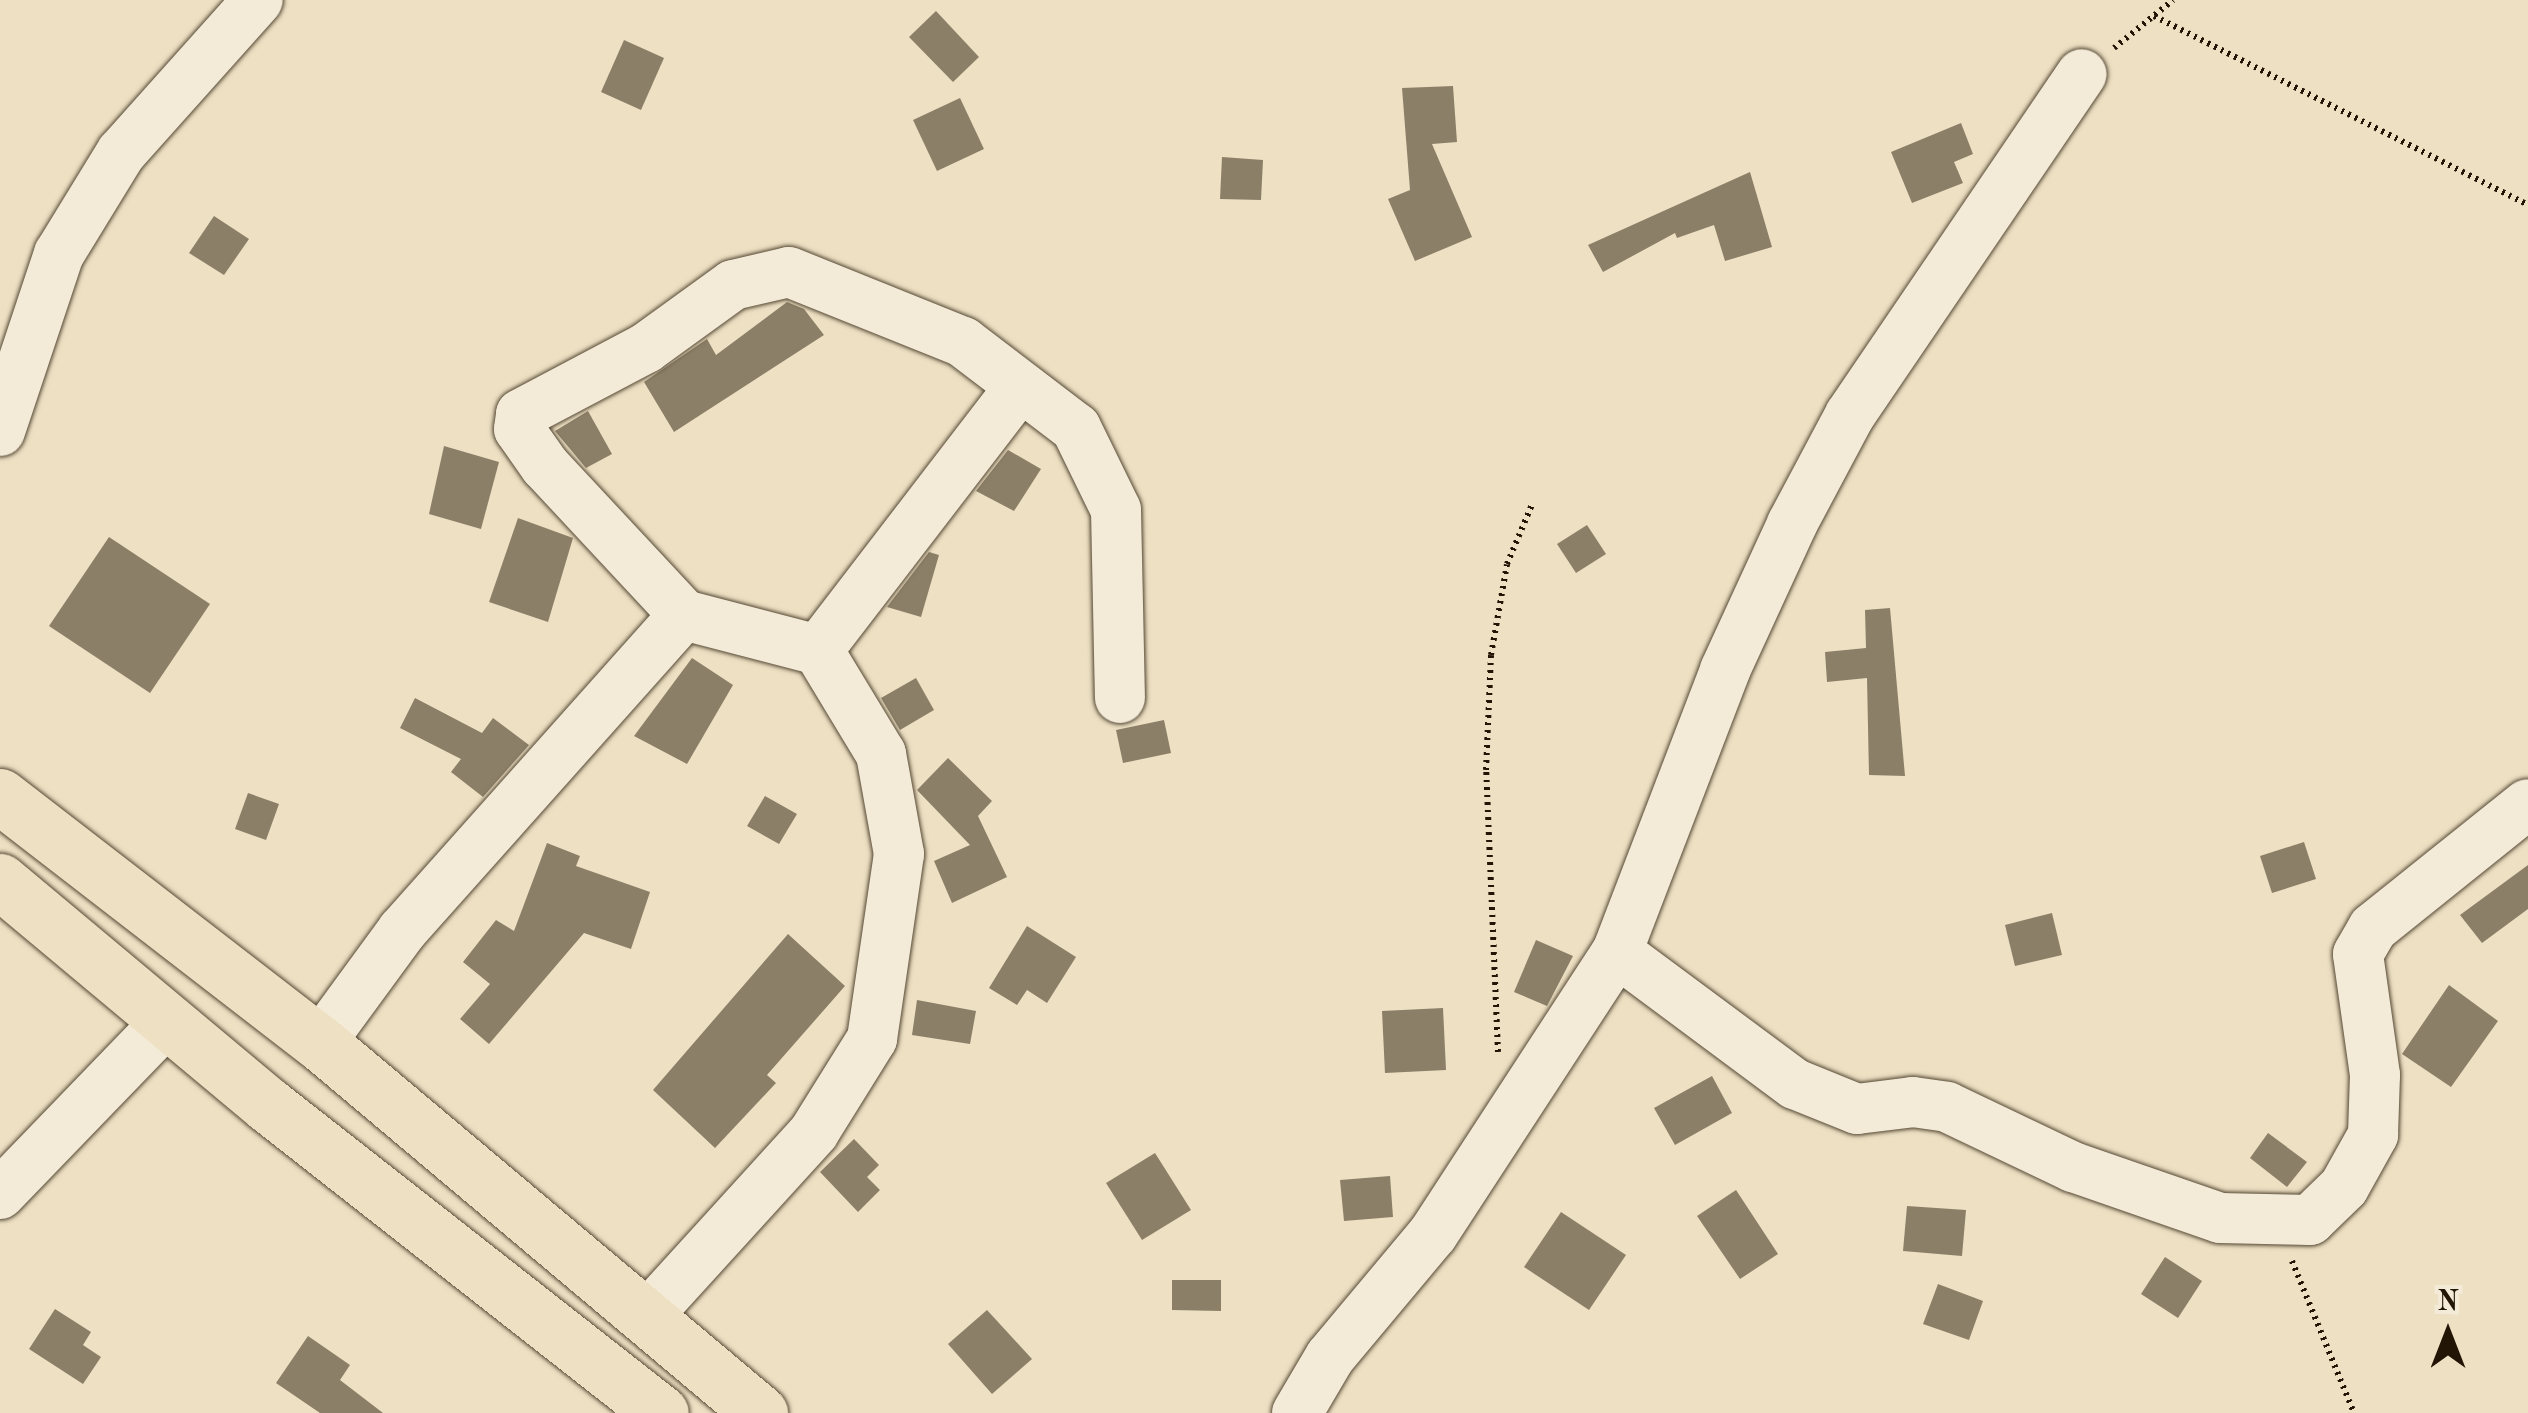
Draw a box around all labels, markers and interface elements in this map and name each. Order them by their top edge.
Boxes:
north arrow [2398,1283,2498,1383]
text: N [2437,1289,2459,1317]

